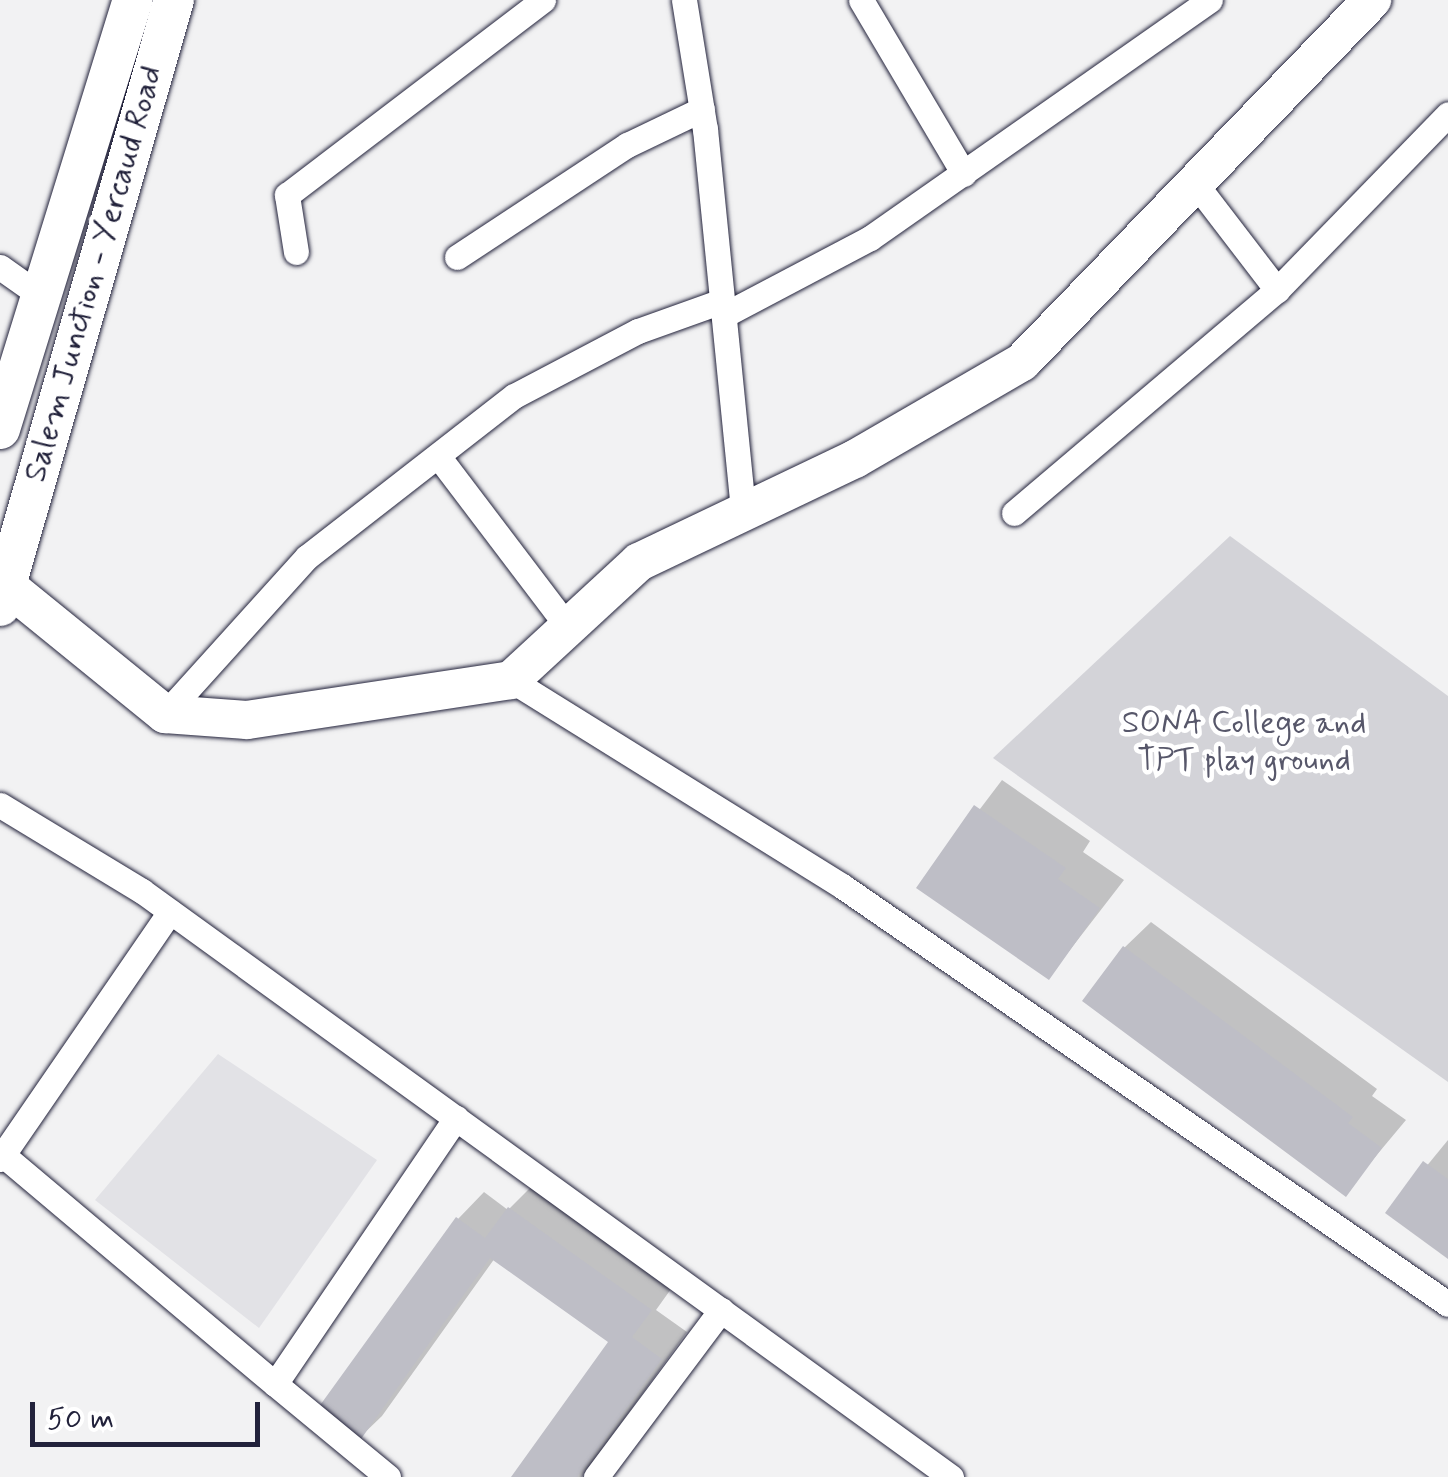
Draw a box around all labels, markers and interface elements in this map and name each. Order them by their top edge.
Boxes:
street label: Salem Junction - Yercaud Road [17,63,171,485]
park label: SONA College and TPT play ground [1123,705,1365,780]
scale bar [35,1382,265,1444]
text: 50 m [47,1400,114,1439]

